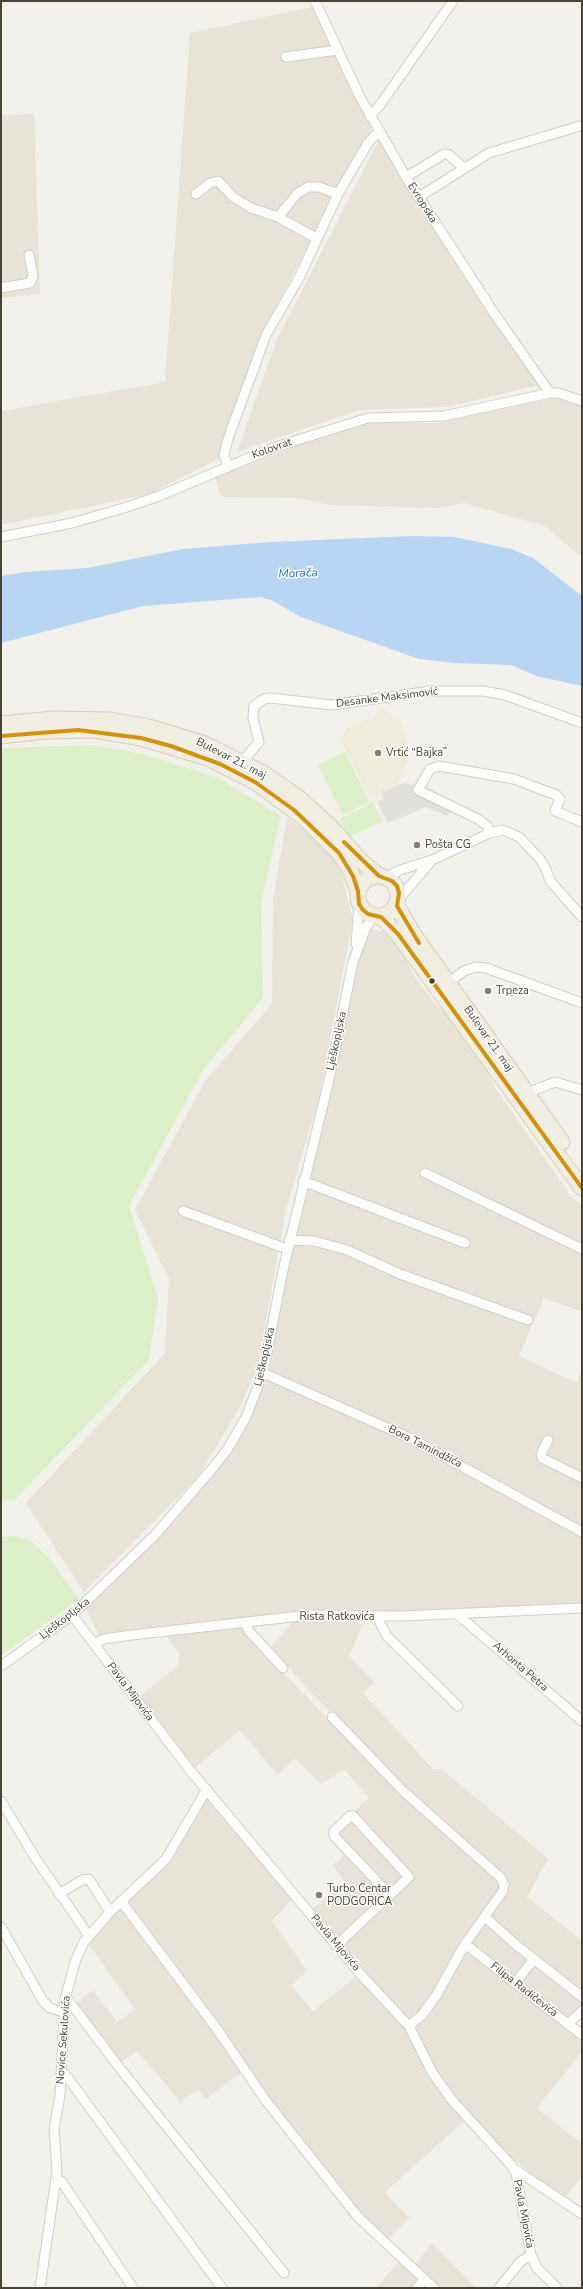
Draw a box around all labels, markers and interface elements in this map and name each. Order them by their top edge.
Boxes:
street label: Evropska [404,180,440,226]
street label: Kolovrat [250,436,294,462]
water label: Morača [278,566,318,582]
street label: Desanke Maksimović [335,685,439,711]
street label: Bulevar 21. maj [194,736,268,782]
place label: Vrtić “Bajka” [386,746,447,760]
marker: Vrtić “Bajka” [373,748,383,758]
place label: Pošta CG [425,838,471,852]
marker: Pošta CG [412,840,422,850]
unlabelled marker [427,976,437,986]
place label: Trpeza [496,984,529,998]
marker: Trpeza [483,986,493,996]
street label: Bulevar 21. maj [460,1004,516,1074]
street label: Lješkopljska [324,1010,350,1072]
street label: Lješkopljska [252,1326,278,1388]
street label: Bora Tamindžića [386,1423,464,1471]
street label: Lješkopljska [37,1595,93,1643]
street label: Rista Ratkovića [299,1610,375,1624]
street label: Arhonta Petra [490,1639,550,1695]
street label: Pavla Mijovića [104,1660,156,1724]
place label: Turbo Centar PODGORICA [327,1882,392,1908]
marker: Turbo Centar PODGORICA [314,1890,324,1900]
street label: Pavla Mijovića [308,1912,362,1974]
street label: Filipa Radičevića [488,1960,560,2020]
street label: Novice Sekulovića [54,1995,74,2085]
street label: Pavla Mijovića [510,2179,536,2249]

